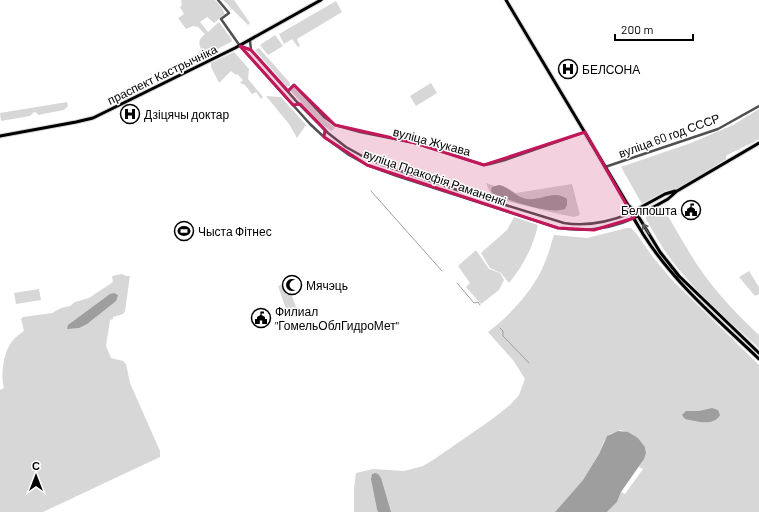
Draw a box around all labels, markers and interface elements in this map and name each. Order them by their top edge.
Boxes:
scale bar [615,16,693,42]
text: 200 m [621,22,653,36]
street label: праспект Кастрычніка [105,41,220,108]
hospital icon: БЕЛСОНА [557,58,579,80]
place label: БЕЛСОНА [582,62,640,76]
hospital icon: Дзіцячы доктар [119,103,141,125]
place label: Дзіцячы доктар [144,107,229,122]
street label: вуліца 60 год СССР [616,110,722,161]
street label: вуліца Жукава [392,124,473,159]
street label: вуліца Пракофія Раманенкі [361,146,508,209]
public building icon: Белпошта [680,199,702,221]
place label: Белпошта [621,203,677,217]
sports icon: Чыста Фітнес [173,220,195,242]
one-way arrow [642,223,650,235]
place label: Чыста Фітнес [198,224,272,238]
mosque icon: Мячэць [281,274,303,296]
place label: Мячэць [306,278,348,293]
place label: Филиал "ГомельОблГидроМет" [275,304,399,333]
public building icon: Филиал "ГомельОблГидроМет" [250,307,272,329]
north arrow [16,456,56,496]
text: С [32,459,40,472]

